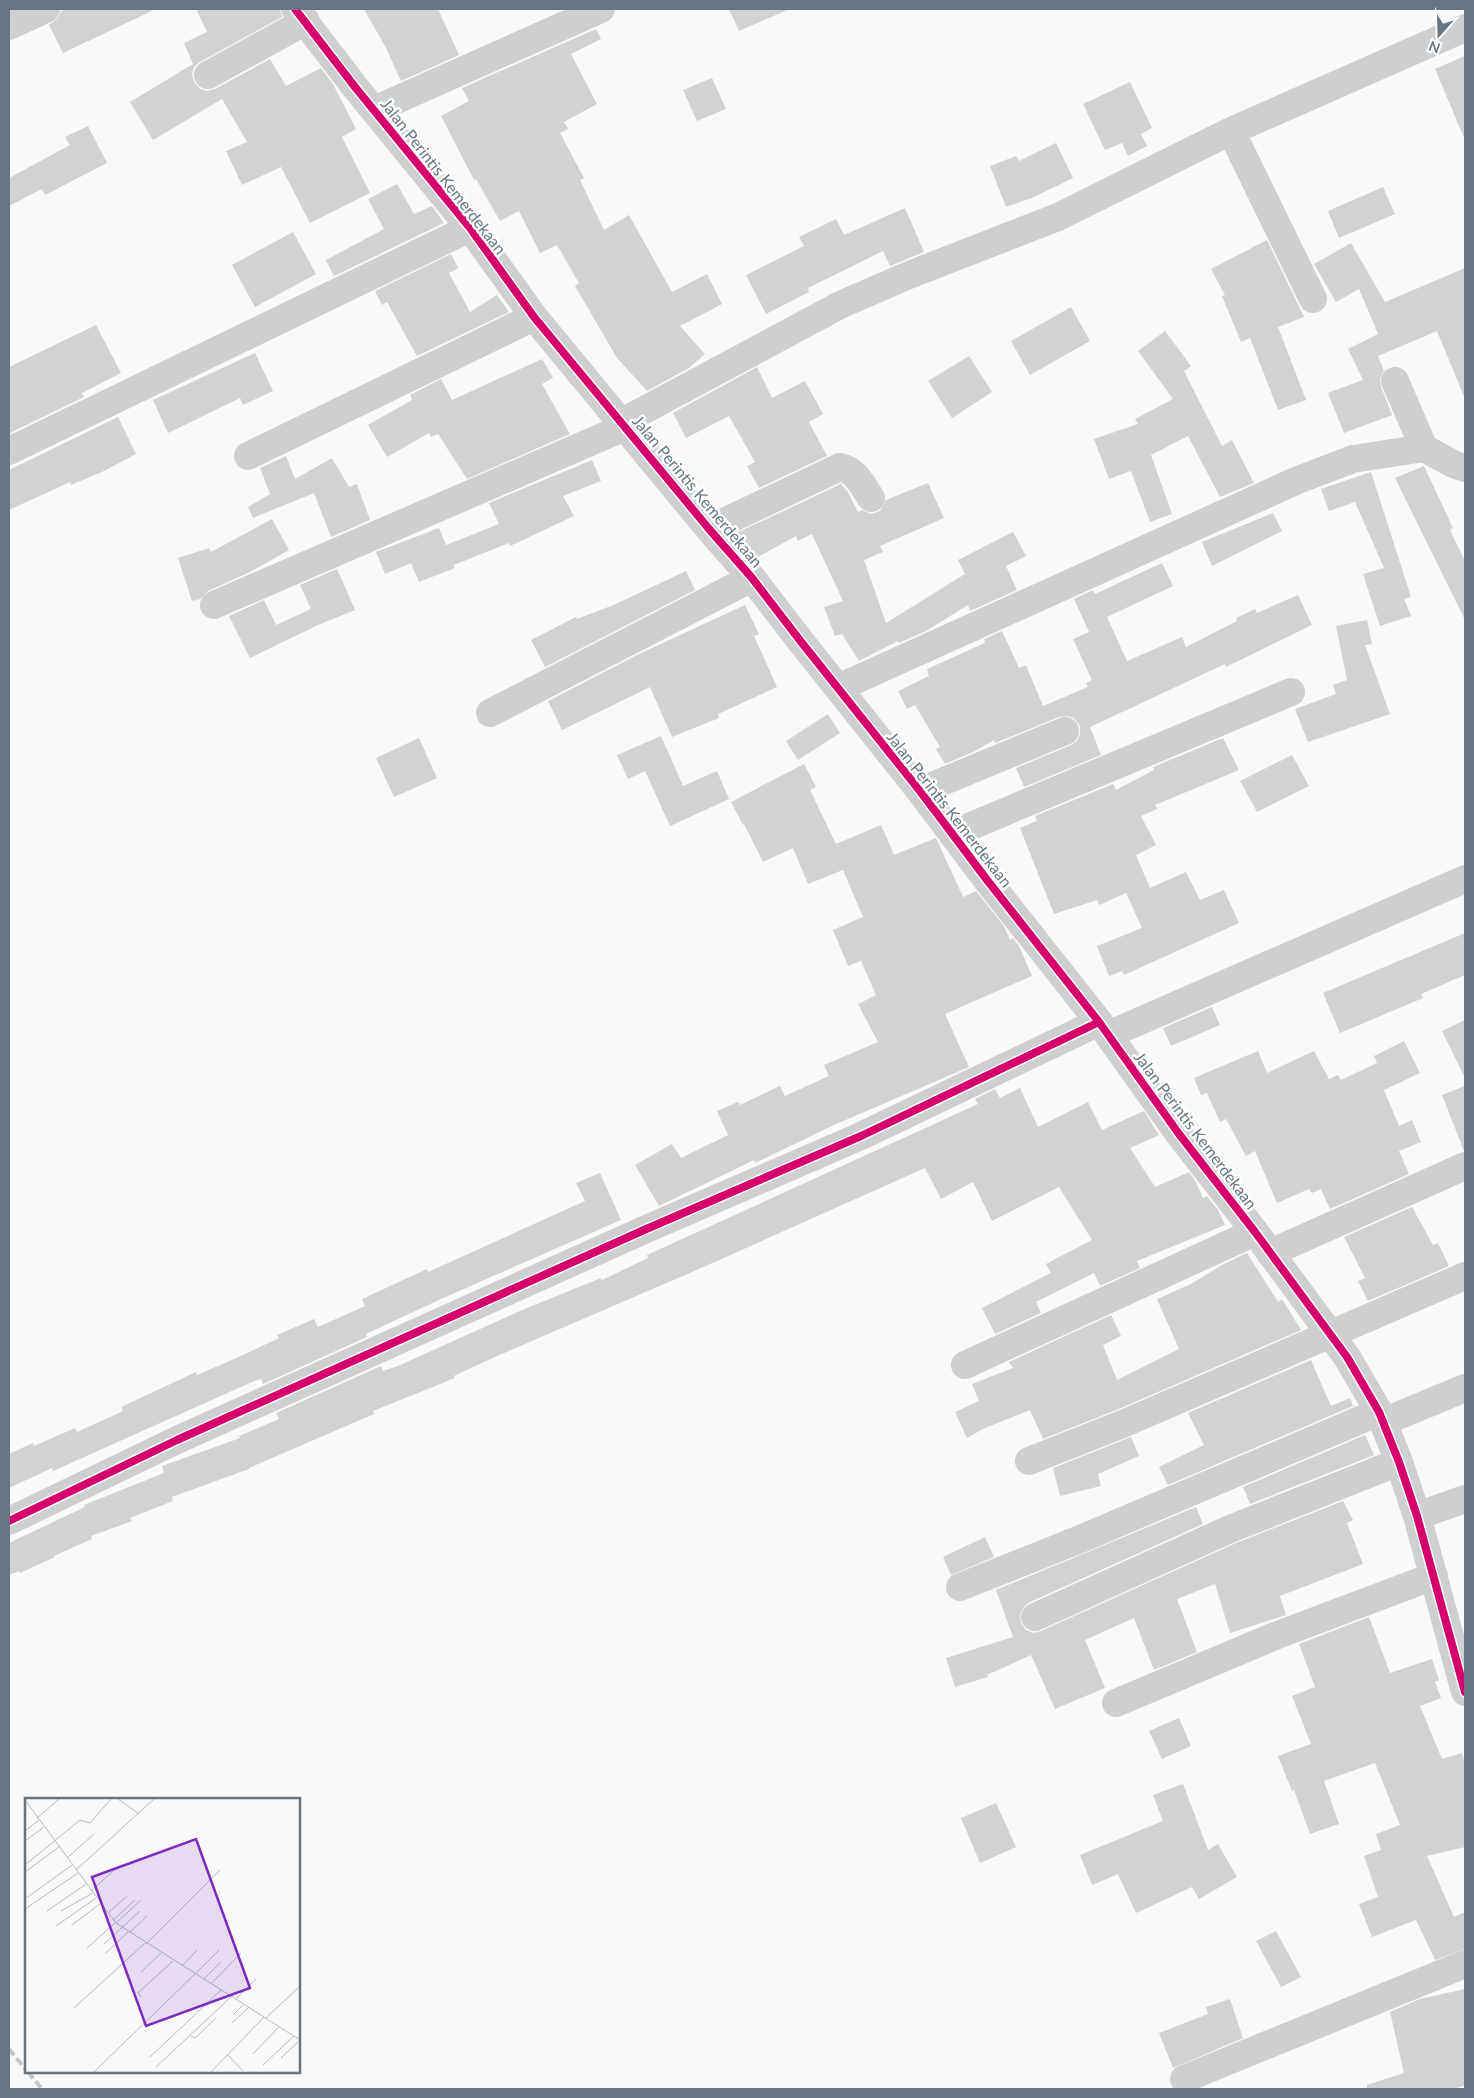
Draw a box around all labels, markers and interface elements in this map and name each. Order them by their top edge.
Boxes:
north arrow [1414,10,1464,60]
text: N [1426,38,1442,58]
street label: Jalan Perintis Kemerdekaan [377,94,511,258]
street label: Jalan Perintis Kemerdekaan [629,411,767,571]
street label: Jalan Perintis Kemerdekaan [883,727,1017,891]
street label: Jalan Perintis Kemerdekaan [1131,1048,1261,1212]
inset map [25,1798,300,2073]

